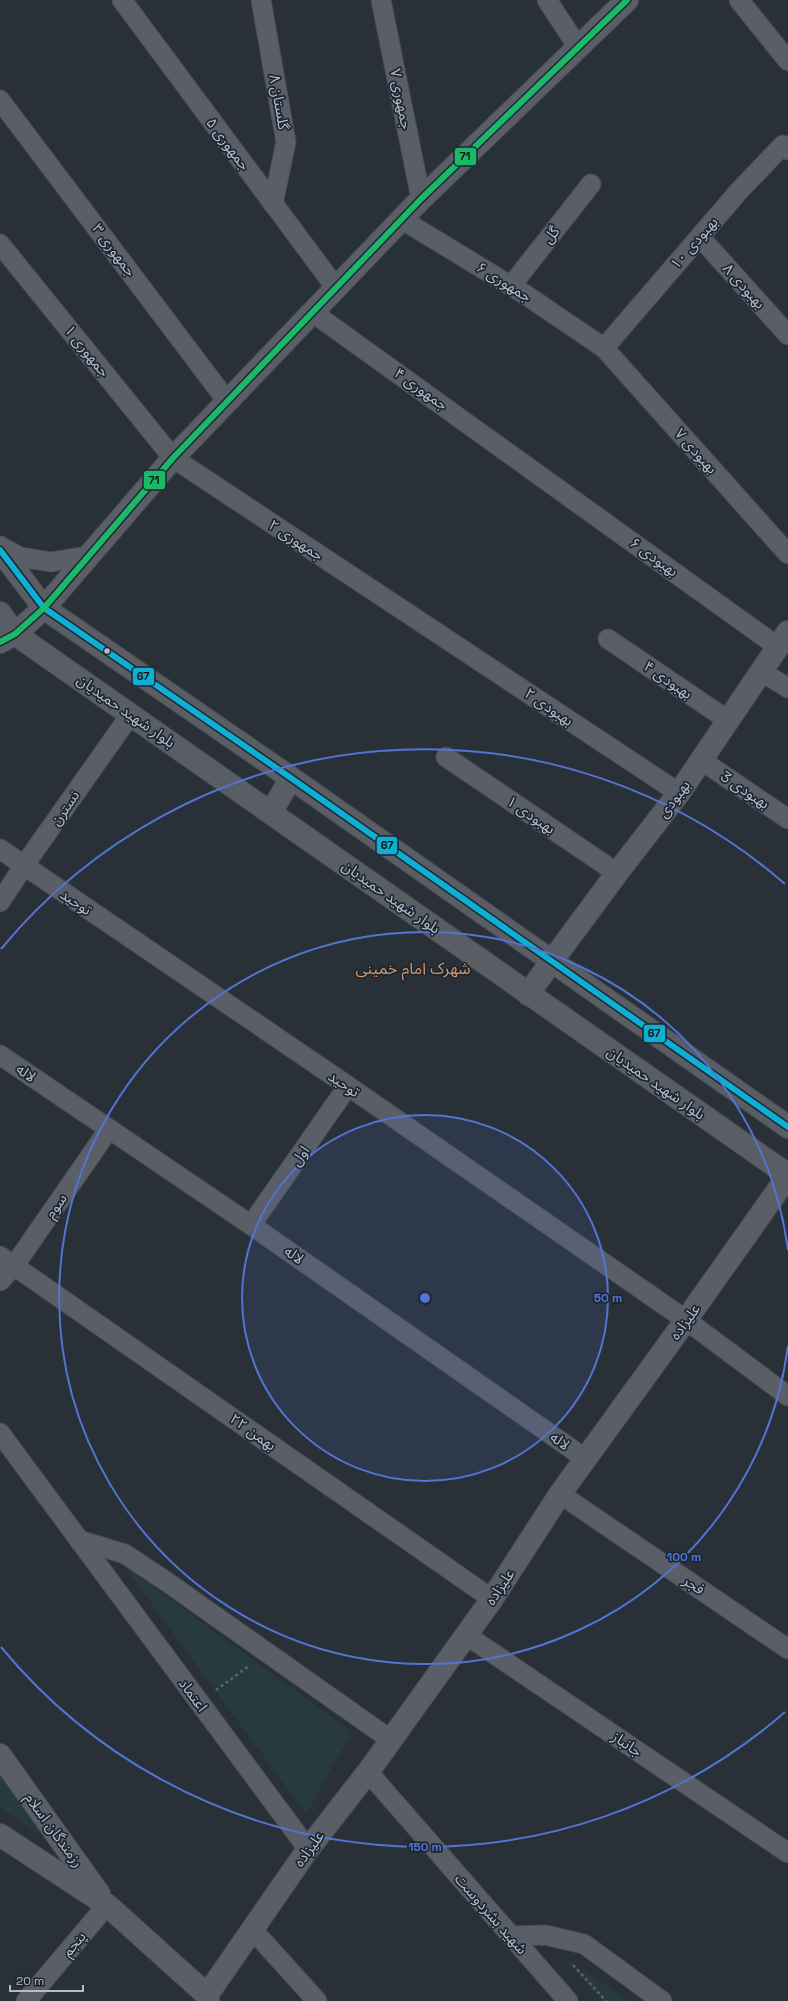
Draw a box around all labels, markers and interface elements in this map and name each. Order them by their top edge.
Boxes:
street label: جمهوری ۷ [386,67,417,131]
street label: گلستان ۸ [265,73,294,132]
street label: جمهوری ۵ [202,113,255,174]
line badge: 71 [454,147,477,166]
text: 71 [460,149,470,163]
street label: بهبودی ۱۰ [666,212,722,273]
street label: جمهوری ۳ [88,219,141,280]
street label: گل [538,221,564,247]
street label: جمهوری ۶ [473,257,536,306]
street label: بهبودی ۸ [719,259,770,312]
street label: جمهوری ۱ [61,321,114,381]
street label: جمهوری ۴ [391,363,452,414]
street label: بهبودی ۷ [671,424,722,477]
line badge: 71 [143,470,166,490]
text: 71 [149,473,159,487]
street label: جمهوری ۲ [265,515,327,564]
street label: بهبودی ۶ [627,533,682,580]
unlabelled marker [102,646,112,656]
street label: بهبودی ۴ [640,656,696,703]
line badge: 67 [132,667,155,686]
text: 67 [137,669,149,683]
street label: بلوار شهید حمیدیان [74,670,179,752]
street label: بهبودی ۲ [521,683,577,730]
street label: بهبودی 3 [717,766,774,813]
street label: بهبودی [653,776,694,821]
street label: نسترن [46,786,83,829]
street label: بهبودی ۱ [503,791,559,838]
line badge: 67 [376,836,398,855]
text: 67 [381,838,393,852]
street label: بلوار شهید حمیدیان [339,856,444,938]
street label: توحید [57,884,96,919]
district label: شهرک امام خمینی [355,958,471,981]
line badge: 67 [643,1024,666,1043]
text: 67 [648,1026,660,1040]
street label: بلوار شهید حمیدیان [604,1042,709,1124]
street label: لاله [13,1059,40,1086]
street label: توحید [325,1066,364,1101]
street label: اول [286,1142,313,1170]
street label: سوم [40,1189,73,1223]
street label: لاله [281,1241,308,1268]
text: 50 m [594,1290,622,1306]
centre of rings [418,1291,432,1305]
street label: علیزاده [665,1300,704,1343]
street label: ۲۲ بهمن [226,1409,280,1454]
street label: لاله [547,1427,574,1454]
text: 100 m [667,1549,701,1565]
street label: علیزاده [481,1564,519,1609]
street label: فجر [679,1570,709,1599]
street label: اعتماد [175,1674,212,1715]
street label: جانباز [608,1726,646,1761]
street label: رزمندگان اسلام [19,1789,88,1872]
street label: علیزاده [289,1827,328,1870]
text: 150 m [408,1839,442,1855]
street label: شهید بشردوست [451,1869,532,1958]
street label: پنجم [57,1927,91,1962]
scale bar [10,1967,83,1993]
text: 20 m [16,1973,44,1989]

